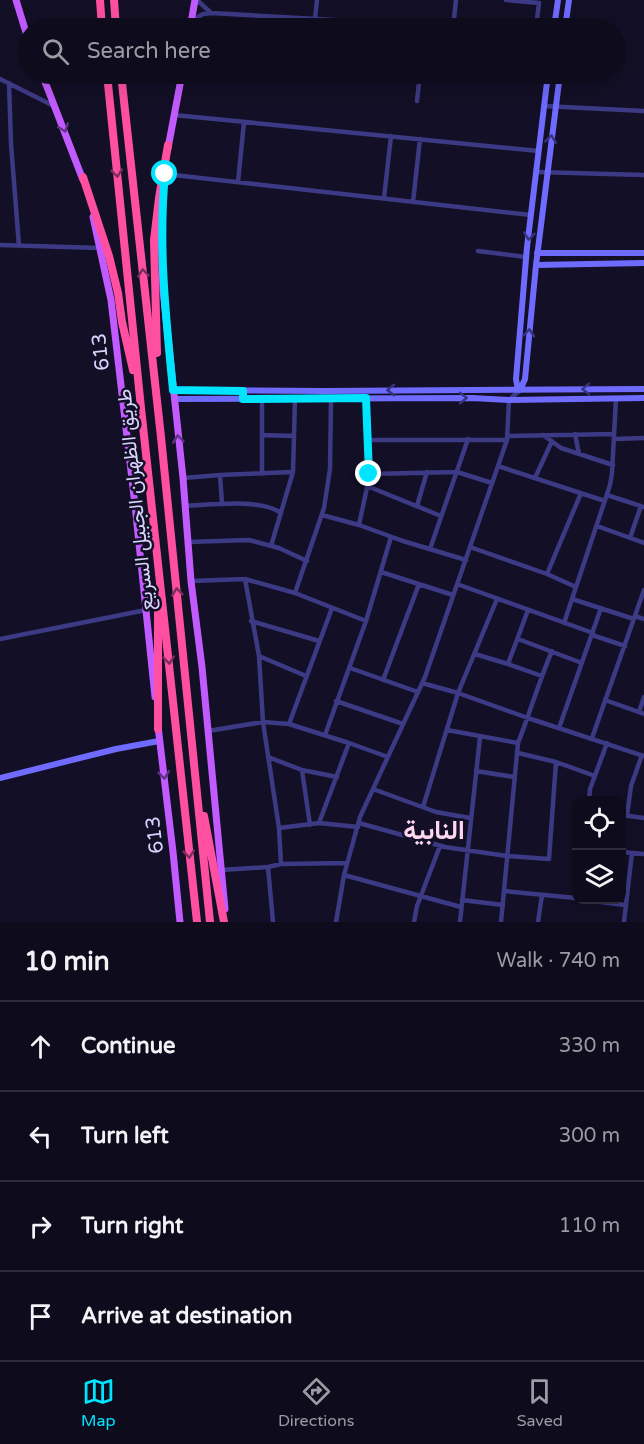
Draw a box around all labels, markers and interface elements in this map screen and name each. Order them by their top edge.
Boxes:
search box [18,18,626,84]
icon: search [39,35,72,68]
text: Search here [87,38,211,64]
one-way arrow [57,122,69,133]
one-way arrow [545,135,557,144]
route start [151,160,177,186]
one-way arrow [110,169,123,178]
one-way arrow [523,231,535,240]
one-way arrow [137,268,150,277]
one-way arrow [522,329,535,338]
street label: 613 [87,332,115,372]
one-way arrow [581,383,590,395]
one-way arrow [386,384,395,396]
street label: طريق الظهران الجبيل السريع [112,388,161,612]
one-way arrow [459,392,468,404]
one-way arrow [172,434,185,443]
route end [355,460,381,486]
one-way arrow [171,588,184,597]
one-way arrow [162,655,175,664]
one-way arrow [157,771,169,780]
map controls [572,796,626,904]
button: locate [572,796,626,850]
street label: 613 [141,815,169,855]
district label: النابية [403,815,465,846]
one-way arrow [183,849,195,858]
button: layers [572,850,626,904]
text: 10 min [24,946,110,977]
text: Walk · 740 m [497,949,620,973]
icon: ahead [24,1030,57,1063]
text: Continue [81,1033,176,1059]
text: 330 m [559,1034,620,1058]
icon: left [24,1120,57,1153]
text: Turn left [81,1123,169,1149]
text: 300 m [559,1124,620,1148]
icon: right [24,1210,57,1243]
text: Turn right [81,1213,183,1239]
text: 110 m [559,1214,620,1238]
icon: arrive [24,1300,57,1333]
text: Arrive at destination [81,1303,292,1329]
tab: Map [81,1375,116,1431]
tab: Directions [278,1375,354,1431]
tab: Saved [517,1375,563,1431]

